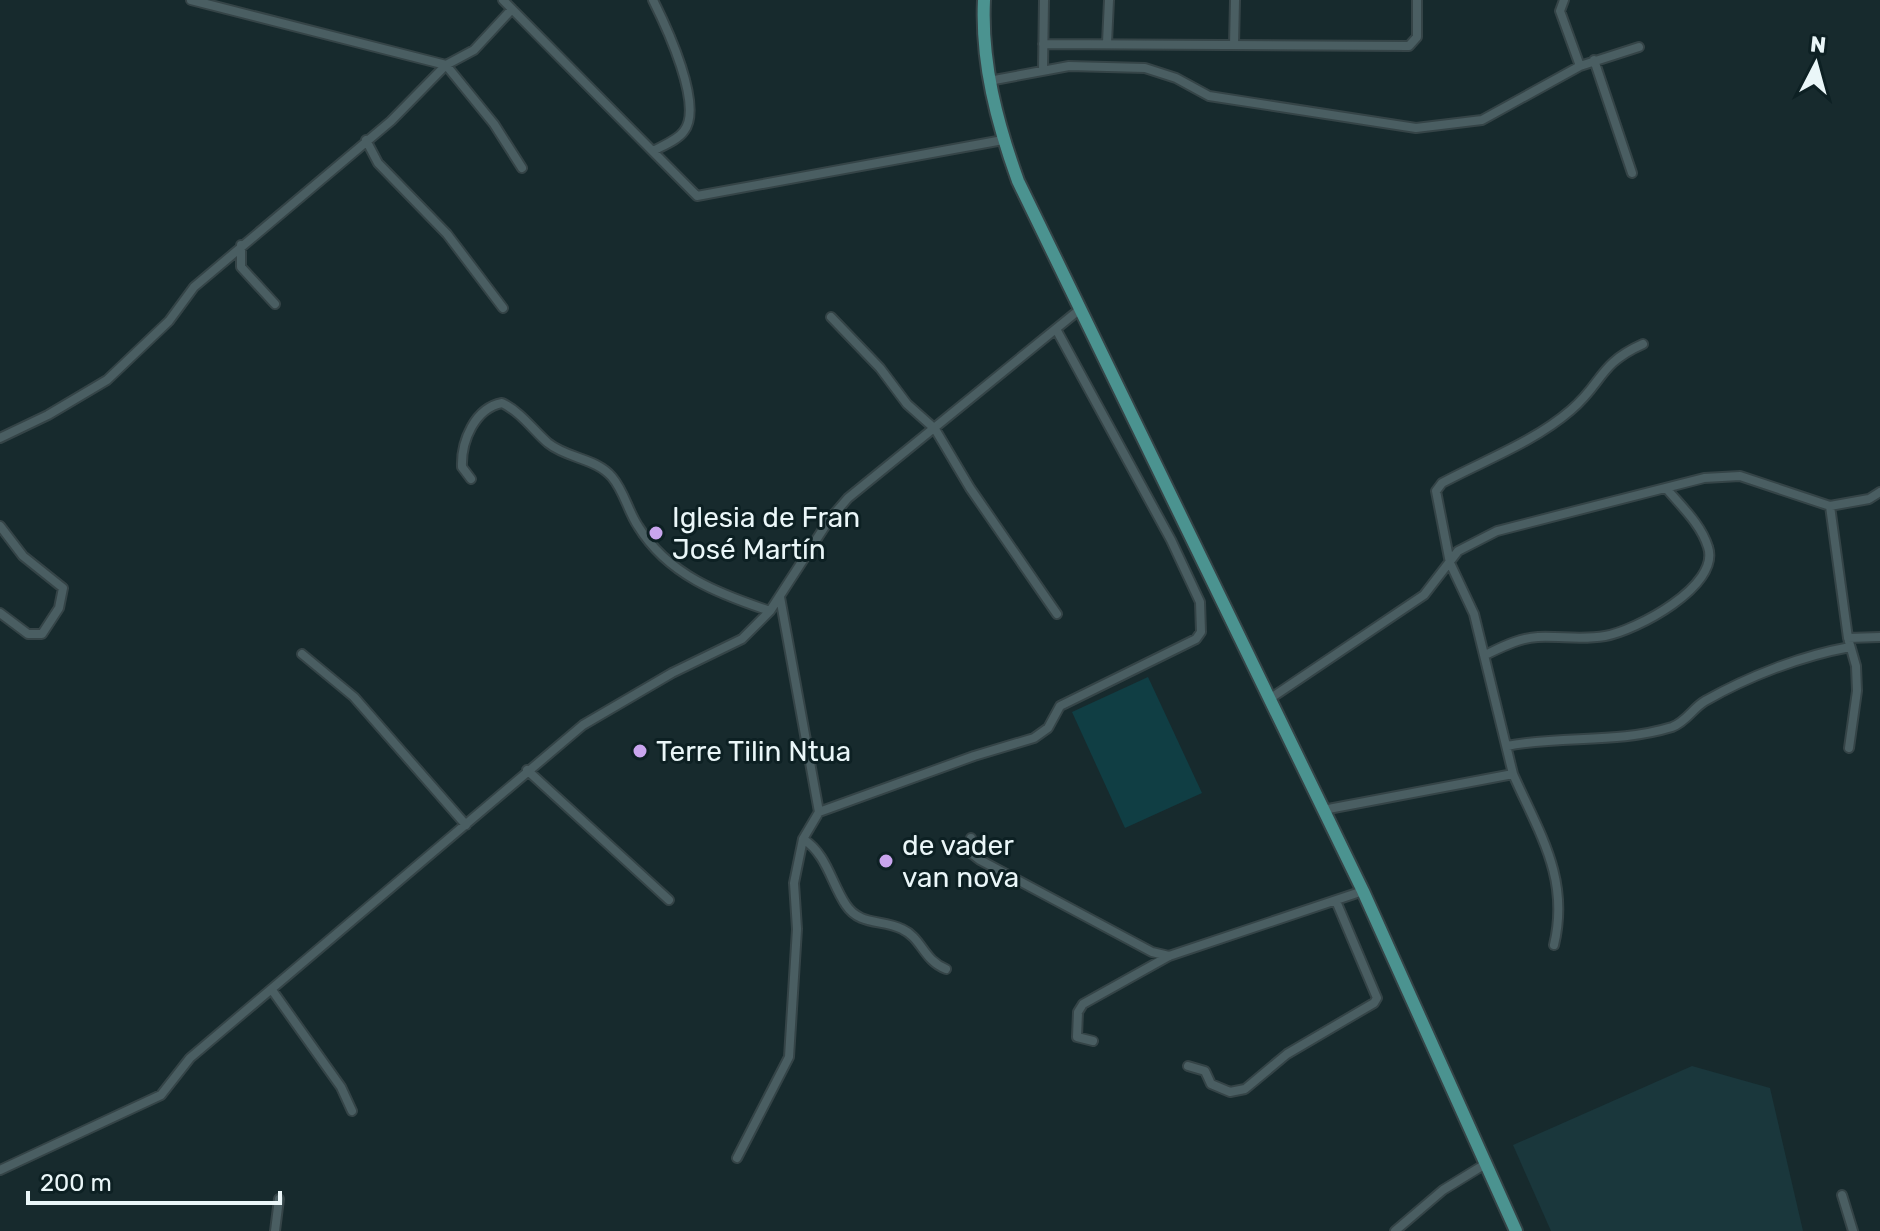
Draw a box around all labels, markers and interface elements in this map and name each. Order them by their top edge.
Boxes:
north arrow [1776,24,1856,104]
text: N [1809,30,1827,59]
place label: Iglesia de Fran José Martín [672,501,860,566]
marker: Iglesia de Fran José Martín [647,524,665,542]
place label: Terre Tilin Ntua [656,735,851,768]
marker: Terre Tilin Ntua [631,742,649,760]
place label: de vader van nova [902,829,1019,894]
marker: de vader van nova [877,852,895,870]
scale bar [28,1155,280,1205]
text: 200 m [40,1169,112,1197]

